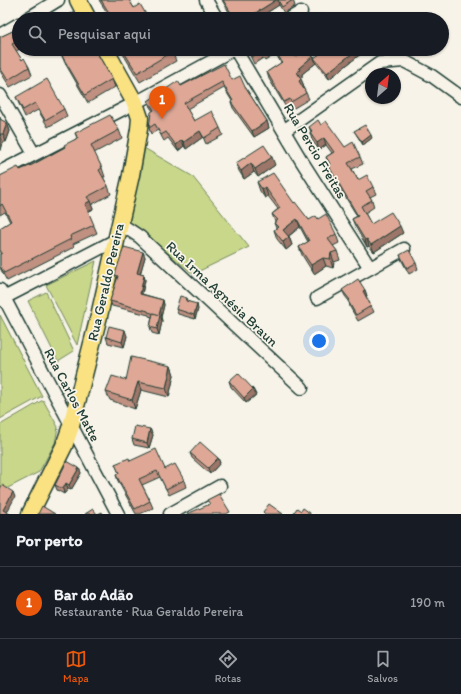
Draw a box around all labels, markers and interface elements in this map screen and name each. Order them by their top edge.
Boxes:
search box [12,12,449,56]
icon: search [26,23,48,45]
text: Pesquisar aqui [58,25,151,43]
north arrow [365,68,401,104]
pin: 1 [149,86,175,119]
street label: Rua Percio Freitas [280,100,350,202]
street label: Rua Geraldo Pereira [84,221,128,343]
street label: Rua Irma Agnésia Braun [163,238,282,350]
your location [309,331,329,351]
street label: Rua Carlos Matte [40,345,104,445]
text: Por perto [16,530,83,550]
text: Bar do Adão [54,586,133,604]
text: 1 [26,595,32,610]
text: 190 m [410,595,445,610]
text: Restaurante · Rua Geraldo Pereira [54,604,243,619]
tab: Mapa [63,648,89,685]
tab: Rotas [215,648,241,685]
tab: Salvos [367,648,398,685]

